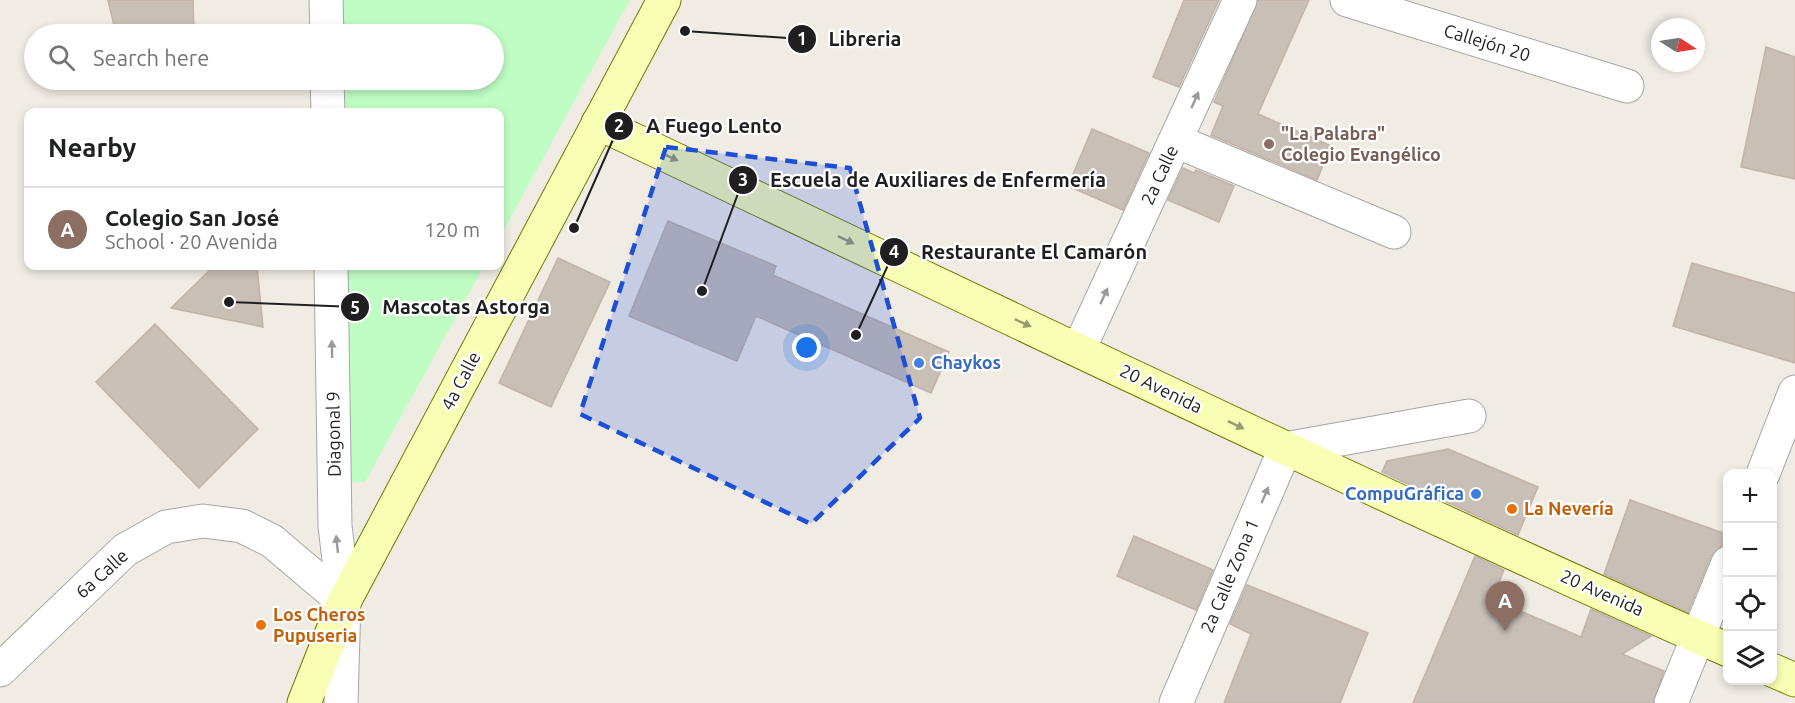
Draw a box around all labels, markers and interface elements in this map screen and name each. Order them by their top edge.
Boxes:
north arrow [1651,18,1705,72]
street label: Callejón 20 [1442,19,1533,65]
callout: Libreria [787,20,914,58]
search box [24,24,504,90]
text: Libreria [829,27,901,50]
text: 1 [797,28,807,48]
icon: search [45,41,78,74]
text: Search here [93,45,209,70]
one-way arrow [1190,91,1200,109]
callout: A Fuego Lento [604,107,794,145]
text: A Fuego Lento [646,114,782,137]
text: 2 [614,115,624,135]
place label: "La Palabra" Colegio Evangélico [1281,123,1441,164]
text: Nearby [48,133,136,162]
marker: "La Palabra" Colegio Evangélico [1262,137,1276,151]
street label: 2a Calle [1137,142,1182,207]
one-way arrow [661,153,678,162]
callout: Escuela de Auxiliares de Enfermería [728,161,1118,199]
text: Escuela de Auxiliares de Enfermería [770,168,1106,191]
text: 3 [738,169,748,189]
text: Colegio San José [105,205,279,230]
text: A [60,218,75,241]
text: 120 m [424,218,480,241]
text: School · 20 Avenida [105,230,278,253]
callout: Restaurante El Camarón [879,233,1160,271]
one-way arrow [838,235,855,244]
text: Restaurante El Camarón [921,240,1147,263]
text: 4 [889,241,899,261]
callout: Mascotas Astorga [340,288,561,326]
one-way arrow [1099,288,1108,305]
text: Mascotas Astorga [382,295,550,318]
text: 5 [350,297,360,317]
one-way arrow [1014,318,1031,327]
your location [792,333,821,362]
one-way arrow [327,340,337,359]
street label: 4a Calle [436,348,484,413]
place label: Chaykos [931,352,1001,372]
marker: Chaykos [912,356,926,370]
street label: 20 Avenida [1117,360,1206,417]
street label: Diagonal 9 [322,391,344,477]
one-way arrow [1228,421,1245,430]
map controls [1723,469,1777,685]
button: + [1723,469,1777,523]
place label: CompuGráfica [1345,483,1464,503]
one-way arrow [1261,486,1270,504]
marker: CompuGráfica [1469,487,1483,501]
place label: La Nevería [1524,498,1614,518]
marker: La Nevería [1505,502,1519,516]
street label: 2a Calle Zona 1 [1196,516,1262,636]
button: − [1723,523,1777,577]
one-way arrow [332,534,342,553]
street label: 6a Calle [71,545,132,602]
street label: 20 Avenida [1558,565,1647,619]
button: locate [1723,577,1777,631]
pin: A [1486,582,1524,631]
place label: Los Cheros Pupuseria [273,604,366,645]
marker: Los Cheros Pupuseria [254,618,268,632]
button: layers [1723,631,1777,685]

